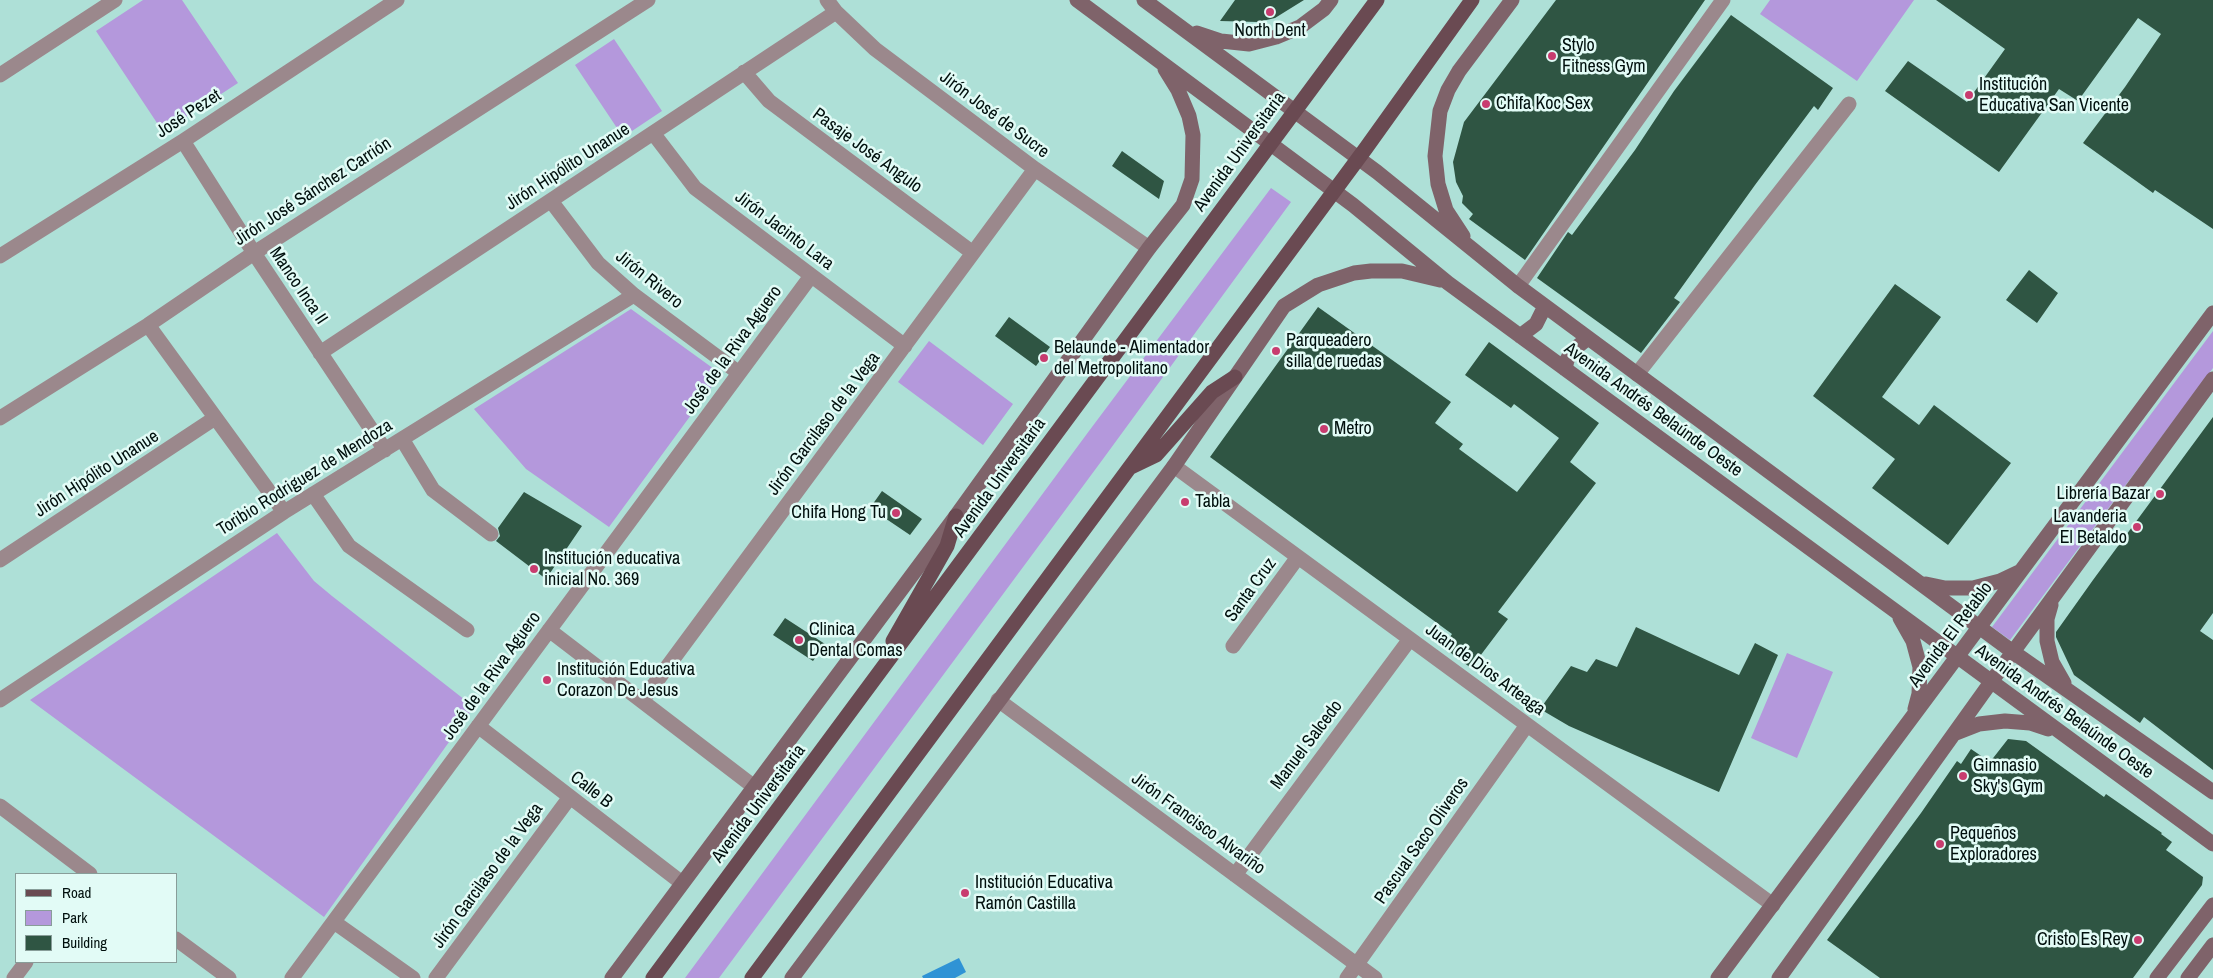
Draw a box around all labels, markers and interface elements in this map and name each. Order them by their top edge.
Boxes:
marker: North Dent [1264,6,1276,18]
place label: North Dent [1234,20,1306,42]
place label: Stylo Fitness Gym [1562,35,1646,78]
marker: Stylo Fitness Gym [1546,50,1558,62]
street label: Jirón José de Sucre [935,67,1053,163]
place label: Institución Educativa San Vicente [1979,74,2129,116]
street label: José Pezet [152,85,226,143]
street label: Avenida Universitaria [1189,88,1291,216]
marker: Institución Educativa San Vicente [1963,89,1975,101]
place label: Chifa Koc Sex [1496,93,1590,115]
marker: Chifa Koc Sex [1480,98,1492,110]
street label: Pasaje José Angulo [808,104,926,198]
street label: Jirón Hipólito Unanue [502,119,634,215]
street label: Jirón José Sánchez Carrión [230,133,396,251]
street label: Jirón Jacinto Lara [730,187,838,275]
street label: Manco Inca II [264,243,332,329]
street label: Jirón Rivero [611,246,687,314]
street label: José de la Riva Aguero [679,282,787,418]
place label: Parqueadero silla de ruedas [1286,330,1382,372]
place label: Belaunde - Alimentador del Metropolitano [1054,337,1209,379]
street label: Avenida Andrés Belaúnde Oeste [1560,338,1746,482]
marker: Parqueadero silla de ruedas [1270,345,1282,357]
street label: Jirón Garcilaso de la Vega [763,348,885,500]
marker: Belaunde - Alimentador del Metropolitano [1038,352,1050,364]
street label: Avenida Universitaria [949,414,1051,542]
street label: Toribio Rodriguez de Mendoza [213,415,397,541]
place label: Metro [1334,418,1372,440]
marker: Metro [1318,423,1330,435]
street label: Jirón Hipólito Unanue [31,426,163,522]
place label: Librería Bazar [2056,483,2150,505]
marker: Librería Bazar [2154,488,2166,500]
place label: Tabla [1195,491,1231,513]
marker: Tabla [1179,496,1191,508]
place label: Chifa Hong Tu [791,502,886,524]
place label: Lavanderia El Betaldo [2053,506,2127,548]
marker: Chifa Hong Tu [890,507,902,519]
marker: Lavanderia El Betaldo [2131,521,2143,533]
place label: Institución educativa inicial No. 369 [544,548,680,590]
street label: Santa Cruz [1221,554,1281,626]
marker: Institución educativa inicial No. 369 [528,563,540,575]
street label: Avenida El Retablo [1904,578,1998,692]
street label: José de la Riva Aguero [438,608,546,744]
place label: Clinica Dental Comas [809,619,903,662]
street label: Juan de Dios Arteaga [1421,619,1549,721]
marker: Clinica Dental Comas [793,634,805,646]
street label: Avenida Andrés Belaúnde Oeste [1971,640,2157,784]
place label: Institución Educativa Corazon De Jesus [557,659,695,702]
marker: Institución Educativa Corazon De Jesus [541,674,553,686]
street label: Manuel Salcedo [1267,696,1347,794]
street label: Avenida Universitaria [707,741,811,867]
place label: Gimnasio Sky's Gym [1973,755,2043,798]
street label: Calle B [566,767,616,813]
street label: Jirón Francisco Alvariño [1127,768,1269,880]
marker: Gimnasio Sky's Gym [1957,770,1969,782]
street label: Pascual Saco Oliveros [1370,774,1474,908]
street label: Jirón Garcilaso de la Vega [428,799,548,953]
place label: Pequeños Exploradores [1950,823,2037,866]
marker: Pequeños Exploradores [1934,838,1946,850]
place label: Institución Educativa Ramón Castilla [975,872,1113,914]
legend [15,873,178,963]
text: Road [62,882,91,903]
marker: Institución Educativa Ramón Castilla [959,887,971,899]
text: Park [62,907,87,928]
place label: Cristo Es Rey [2037,929,2128,951]
text: Building [62,932,107,953]
marker: Cristo Es Rey [2132,934,2144,946]

